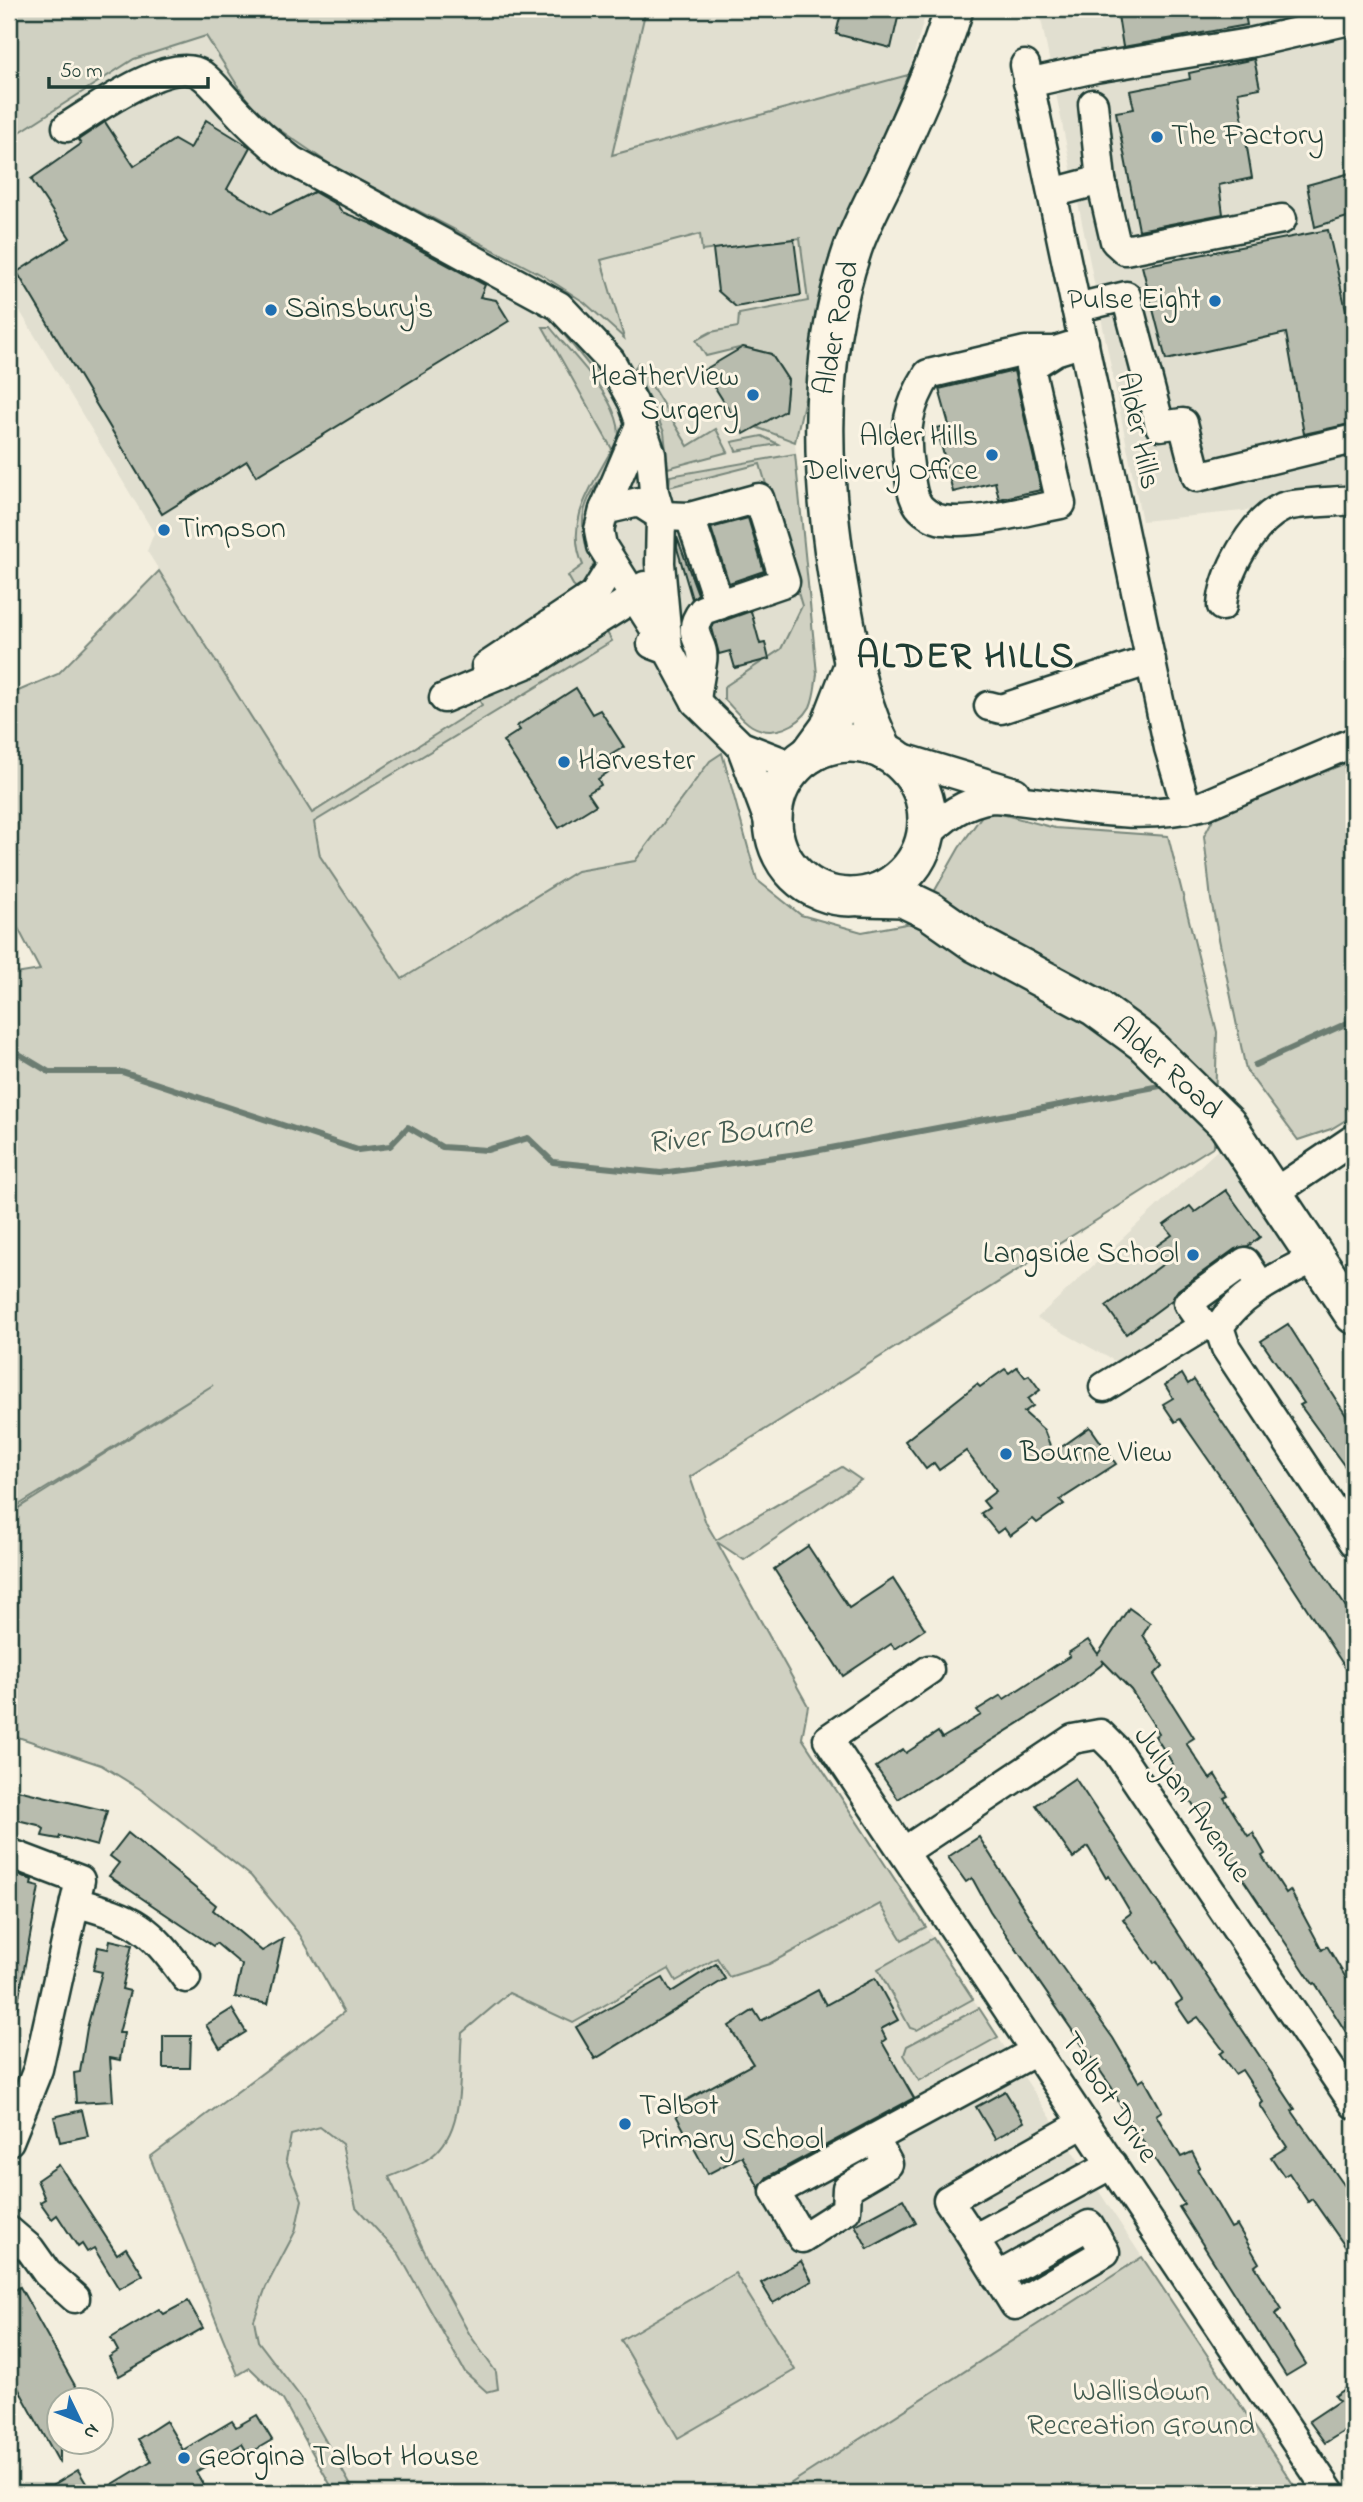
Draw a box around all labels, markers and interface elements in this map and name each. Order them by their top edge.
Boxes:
scale bar [49,46,208,90]
text: 50 m [60,57,103,87]
place label: The Factory [1171,115,1324,159]
marker: The Factory [1149,129,1165,145]
street label: Alder Road [803,257,873,399]
place label: Pulse Eight [1067,279,1201,323]
place label: Sainsbury's [285,288,433,332]
marker: Pulse Eight [1207,293,1223,309]
marker: Sainsbury's [263,302,279,318]
place label: HeatherView Surgery [591,356,739,434]
street label: Alder Hills [1103,368,1171,494]
marker: HeatherView Surgery [745,387,761,403]
place label: Alder Hills Delivery Office [802,416,979,494]
marker: Alder Hills Delivery Office [984,447,1000,463]
place label: Timpson [178,508,286,552]
marker: Timpson [156,522,172,538]
district label: ALDER HILLS [856,631,1076,685]
place label: Harvester [578,740,696,784]
marker: Harvester [556,754,572,770]
street label: Alder Road [1101,1007,1231,1131]
water label: River Bourne [645,1101,817,1168]
place label: Langside School [983,1233,1179,1277]
marker: Langside School [1185,1247,1201,1263]
place label: Bourne View [1019,1432,1172,1476]
marker: Bourne View [998,1446,1014,1462]
street label: Julyan Avenue [1121,1718,1261,1892]
street label: Talbot Drive [1048,2023,1169,2173]
place label: Talbot Primary School [639,2085,824,2163]
marker: Talbot Primary School [617,2116,633,2132]
park label: Wallisdown Recreation Ground [1027,2371,1255,2449]
north arrow [46,2386,116,2456]
text: N [76,2417,105,2445]
place label: Georgina Talbot House [198,2436,479,2480]
marker: Georgina Talbot House [176,2450,192,2466]

